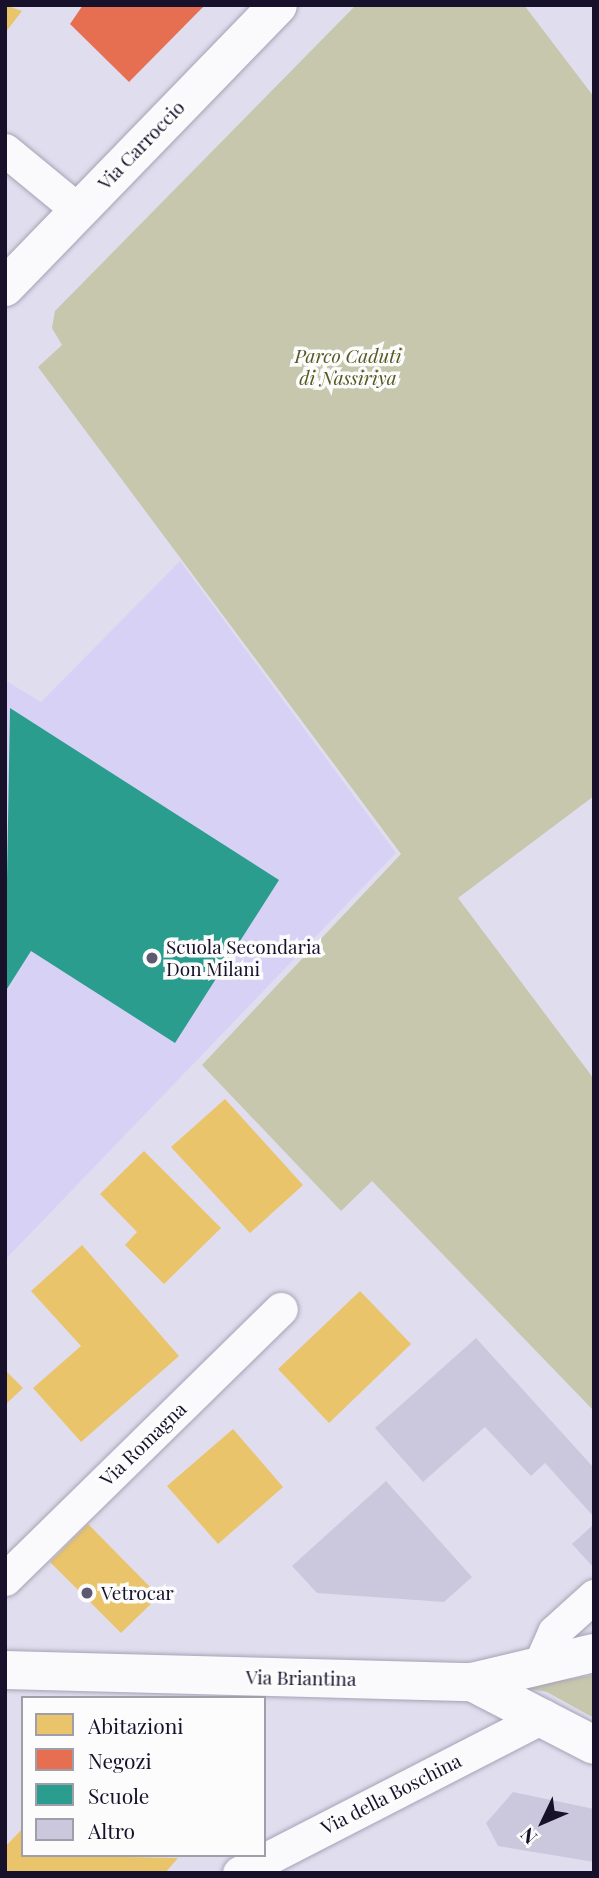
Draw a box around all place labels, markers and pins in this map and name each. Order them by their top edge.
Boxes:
place label: Scuola Secondaria Don Milani [166,936,321,980]
marker: Scuola Secondaria Don Milani [144,950,160,966]
place label: Vetrocar [101,1582,174,1604]
marker: Vetrocar [79,1585,95,1601]

